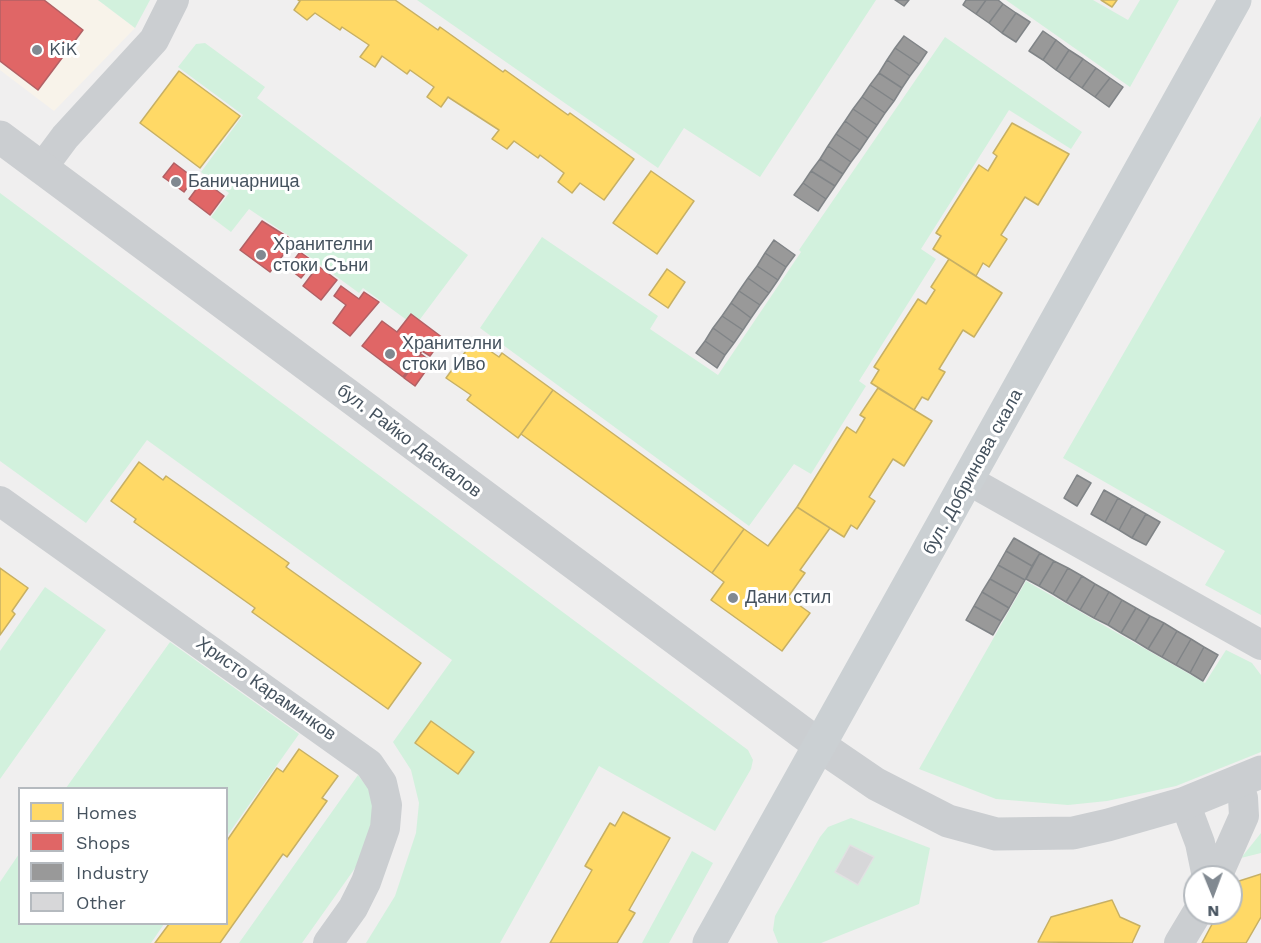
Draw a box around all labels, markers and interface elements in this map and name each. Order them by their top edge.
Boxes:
place label: KiK [49,39,77,61]
marker: KiK [30,43,44,57]
place label: Баничарница [188,171,300,193]
marker: Баничарница [169,175,183,189]
place label: Хранителни стоки Съни [273,234,373,276]
marker: Хранителни стоки Съни [254,248,268,262]
place label: Хранителни стоки Иво [402,333,502,376]
marker: Хранителни стоки Иво [383,347,397,361]
street label: бул. Райко Даскалов [332,380,486,502]
street label: бул. Добринова скала [918,385,1028,559]
place label: Дани стил [745,587,831,609]
marker: Дани стил [726,591,740,605]
street label: Христо Караминков [192,633,340,745]
legend [18,787,228,925]
text: Homes [76,802,137,823]
text: Shops [76,832,130,853]
text: Industry [76,862,148,883]
north arrow [1183,865,1243,925]
text: Other [76,892,126,913]
text: N [1207,902,1219,921]

